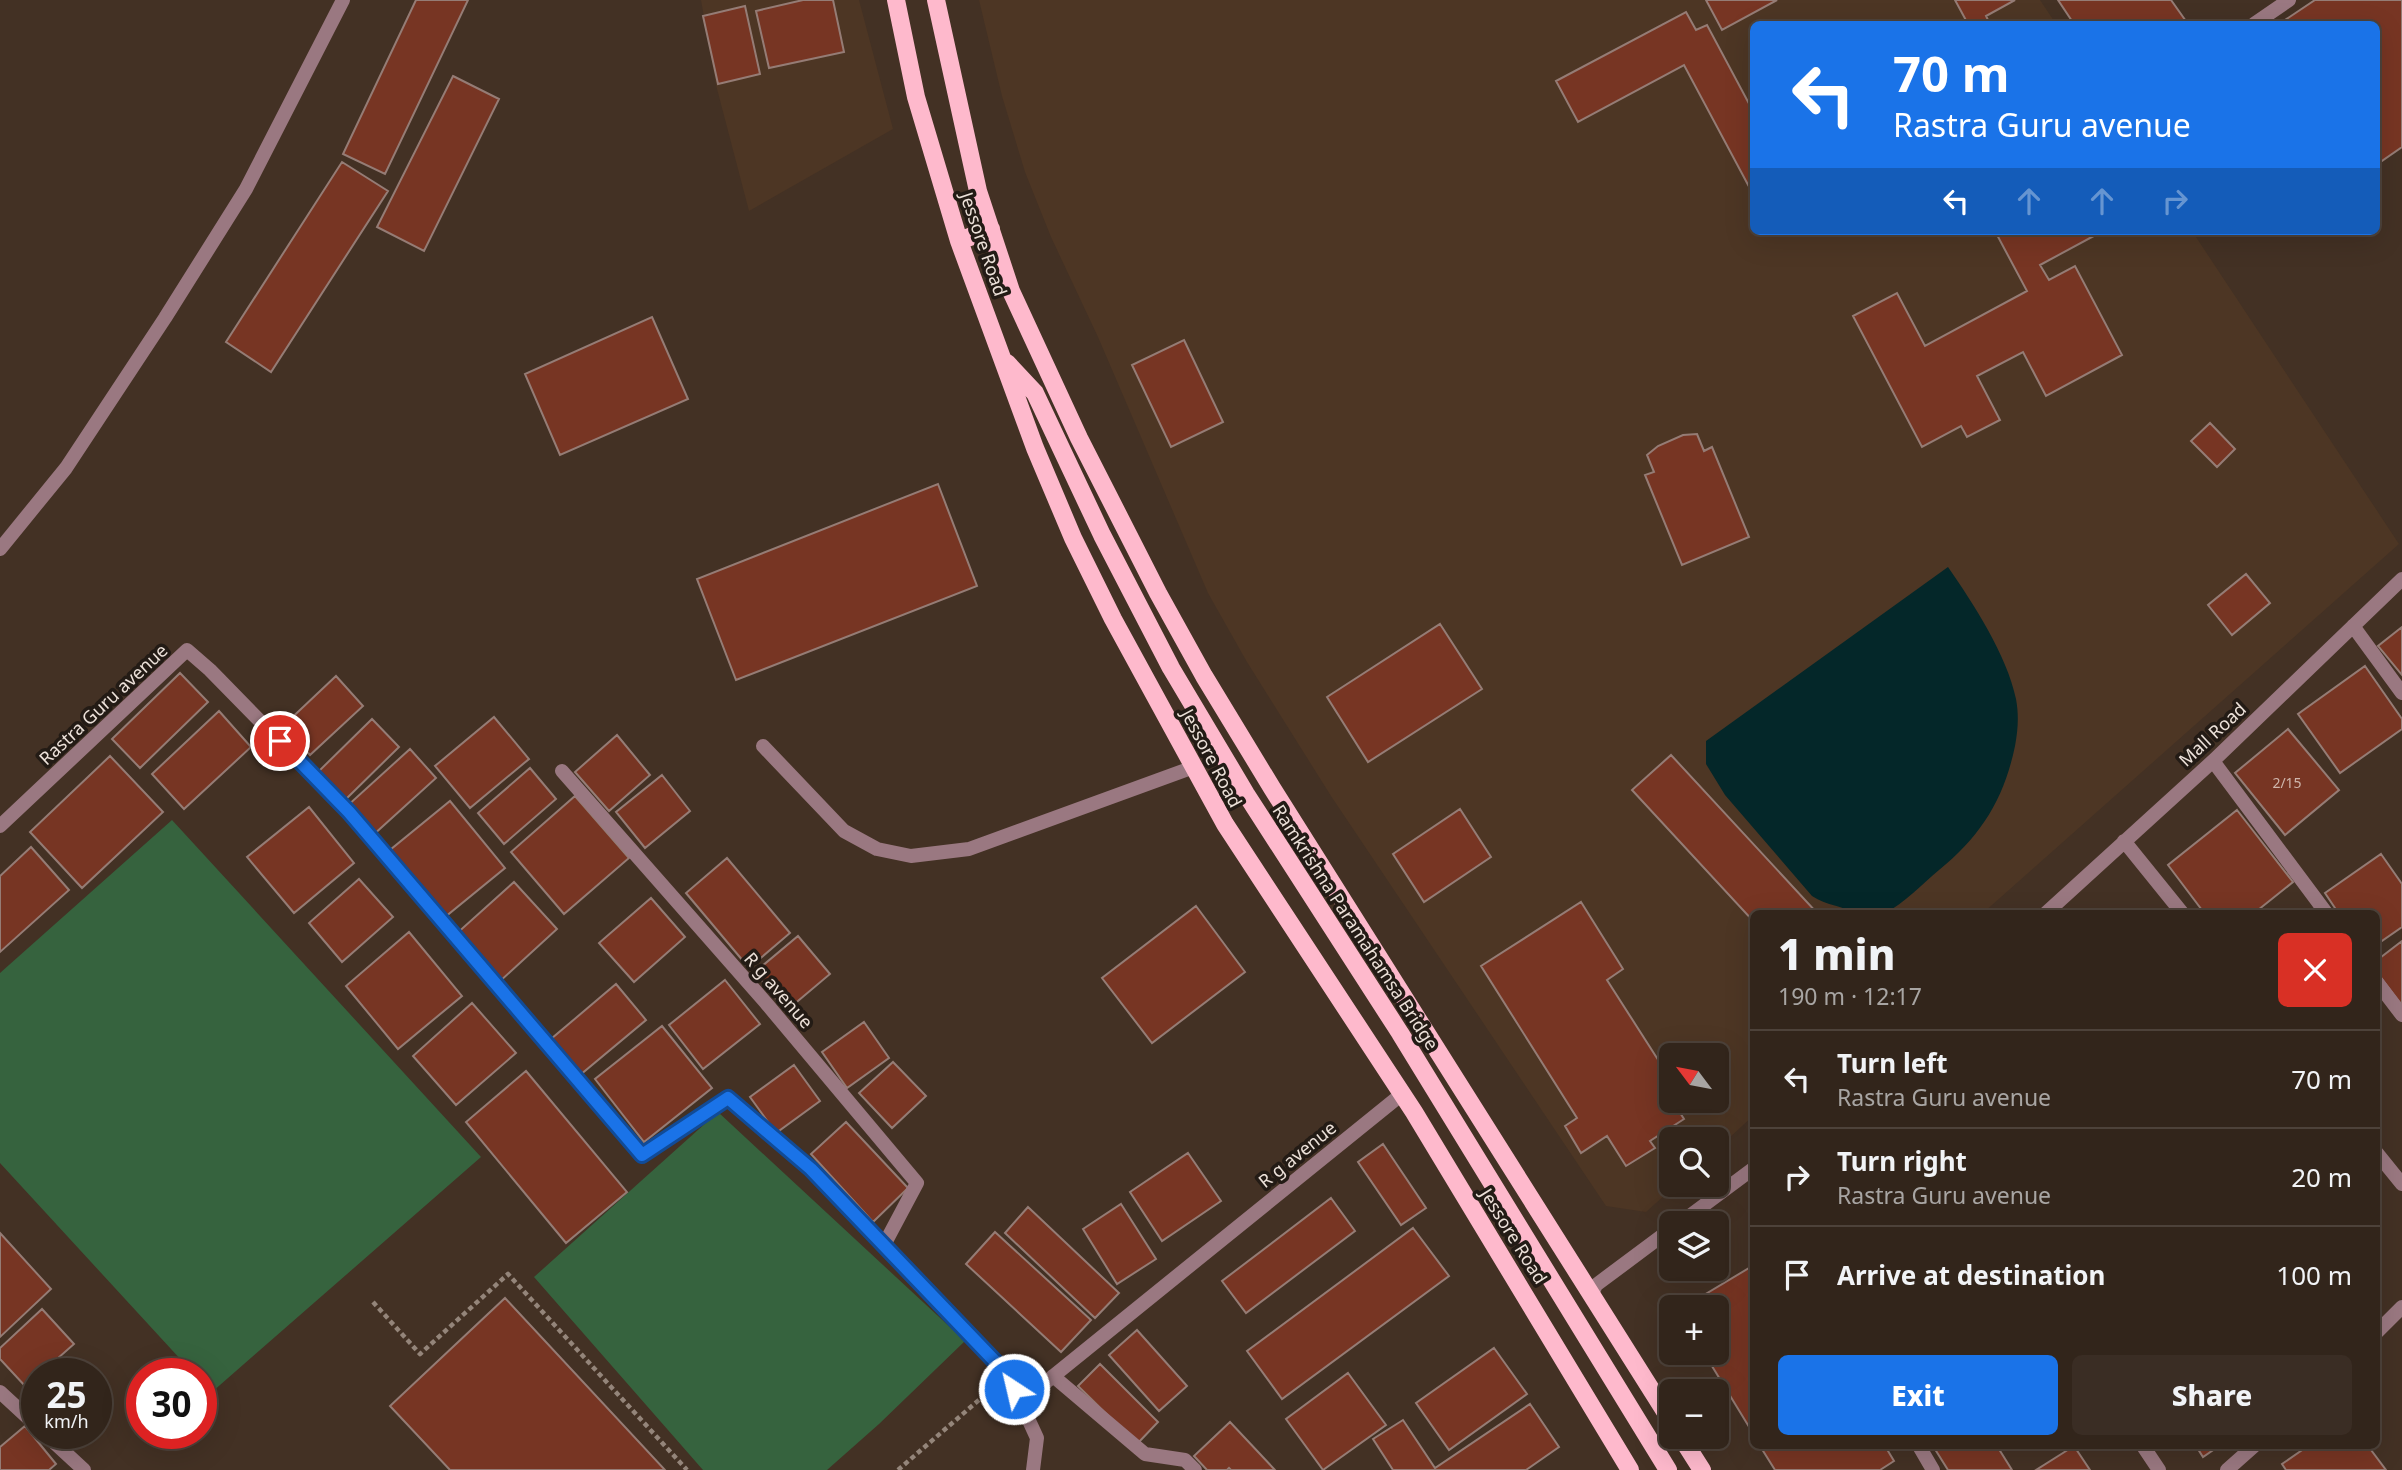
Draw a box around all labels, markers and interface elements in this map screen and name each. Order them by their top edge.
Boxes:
text: 70 m [1893,40,2010,106]
icon: left [1778,49,1869,140]
text: Rastra Guru avenue [1893,103,2191,146]
icon: left [1937,182,1975,220]
icon: ahead [2010,182,2048,220]
icon: ahead [2083,182,2121,220]
icon: right [2156,182,2194,220]
street label: Jessore Road [954,187,1013,299]
street label: Rastra Guru avenue [34,638,172,770]
street label: Mall Road [2173,697,2251,771]
street label: Jessore Road [1175,703,1248,811]
pin [250,711,310,771]
icon: arrive [261,722,299,760]
house number: 2/15 [2272,773,2302,792]
street label: Ramkrishna Paramahamsa Bridge [1267,800,1445,1054]
text: 1 min [1778,925,1895,982]
button: close [2278,933,2352,1007]
street label: R g avenue [739,947,819,1033]
text: 190 m · 12:17 [1778,980,1922,1012]
north arrow [1659,1043,1729,1113]
map controls [1659,1043,1729,1449]
text: Turn left [1837,1045,1948,1081]
icon: left [1778,1060,1816,1098]
text: 70 m [2291,1061,2352,1097]
text: Rastra Guru avenue [1837,1081,2051,1113]
street label: R g avenue [1253,1115,1341,1193]
button: search [1659,1127,1729,1197]
text: Turn right [1837,1143,1967,1179]
icon: right [1778,1158,1816,1196]
text: 20 m [2291,1159,2352,1195]
text: Rastra Guru avenue [1837,1179,2051,1211]
street label: Jessore Road [1474,1182,1553,1288]
button: layers [1659,1211,1729,1281]
icon: arrive [1778,1256,1816,1294]
text: Arrive at destination [1837,1257,2106,1293]
text: 100 m [2276,1257,2352,1293]
button: + [1659,1295,1729,1365]
position arrow [977,1352,1051,1426]
button: Exit [1778,1355,2058,1435]
button: Share [2072,1355,2352,1435]
speed limit sign: 30 [126,1358,217,1449]
text: 25 [46,1371,87,1418]
button: − [1659,1379,1729,1449]
text: km/h [44,1409,89,1433]

